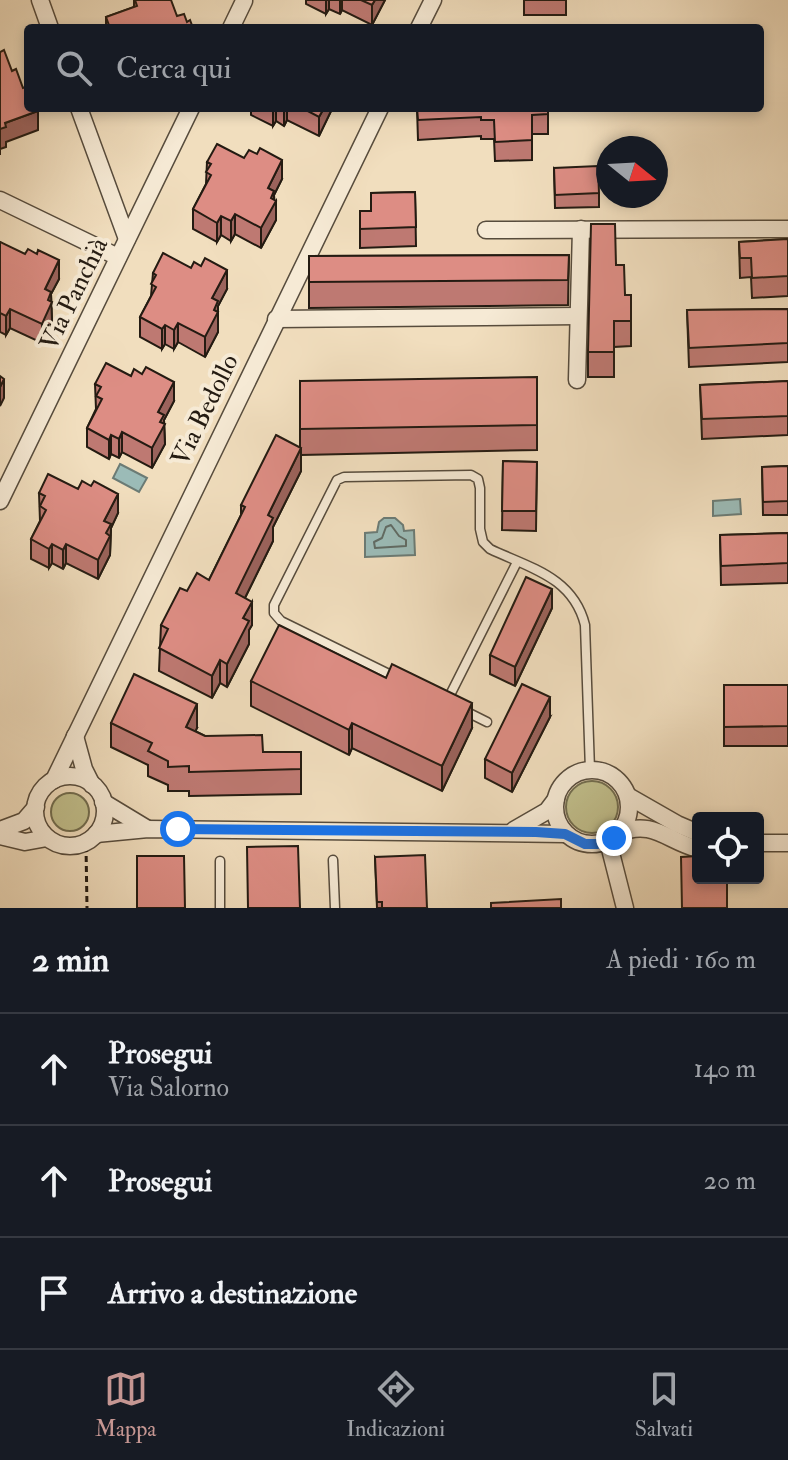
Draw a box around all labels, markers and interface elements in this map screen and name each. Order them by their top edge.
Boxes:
search box [24,24,764,112]
icon: search [52,46,96,90]
text: Cerca qui [116,50,232,87]
north arrow [596,136,668,208]
street label: Via Panchià [33,232,115,356]
street label: Via Bedollo [164,349,246,471]
route start [160,811,196,847]
map controls [692,812,764,884]
button: locate [692,812,764,884]
route end [596,820,632,856]
text: 2 min [32,939,109,982]
text: A piedi · 160 m [606,944,756,976]
text: Prosegui [108,1035,212,1072]
icon: ahead [32,1047,76,1091]
text: 140 m [694,1053,756,1085]
text: Via Salorno [108,1072,229,1104]
icon: ahead [32,1159,76,1203]
text: Prosegui [108,1163,212,1200]
text: 20 m [704,1165,756,1197]
icon: arrive [32,1271,76,1315]
text: Arrivo a destinazione [108,1275,357,1312]
tab: Mappa [95,1367,156,1443]
tab: Indicazioni [346,1367,445,1443]
tab: Salvati [635,1367,693,1443]

